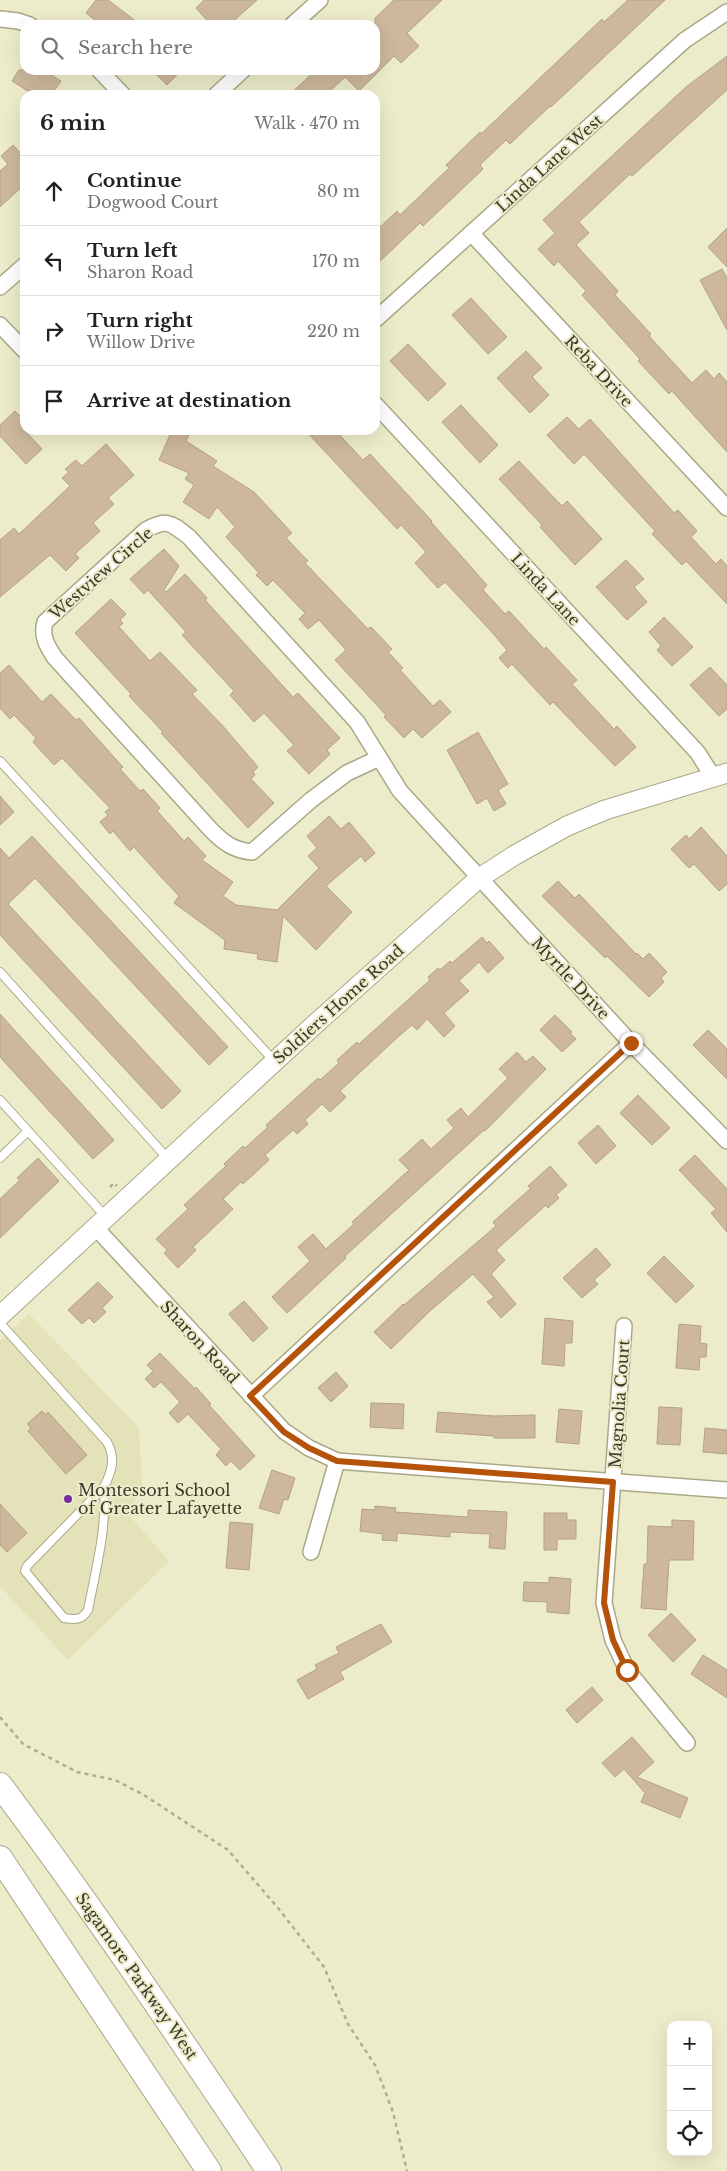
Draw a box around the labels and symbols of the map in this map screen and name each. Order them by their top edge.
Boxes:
street label: Linda Lane West [491,110,607,216]
street label: Reba Drive [561,331,637,411]
street label: Westview Circle [44,523,157,624]
street label: Linda Lane [507,548,585,630]
street label: Myrtle Drive [528,933,614,1023]
street label: Soldiers Home Road [268,940,408,1068]
route end [620,1032,643,1055]
street label: Sharon Road [156,1296,244,1388]
street label: Magnolia Court [605,1339,633,1469]
place label: Montessori School of Greater Lafayette [78,1480,242,1518]
marker: Montessori School of Greater Lafayette [62,1493,74,1505]
route start [616,1659,639,1682]
street label: Sagamore Parkway West [72,1889,202,2063]

